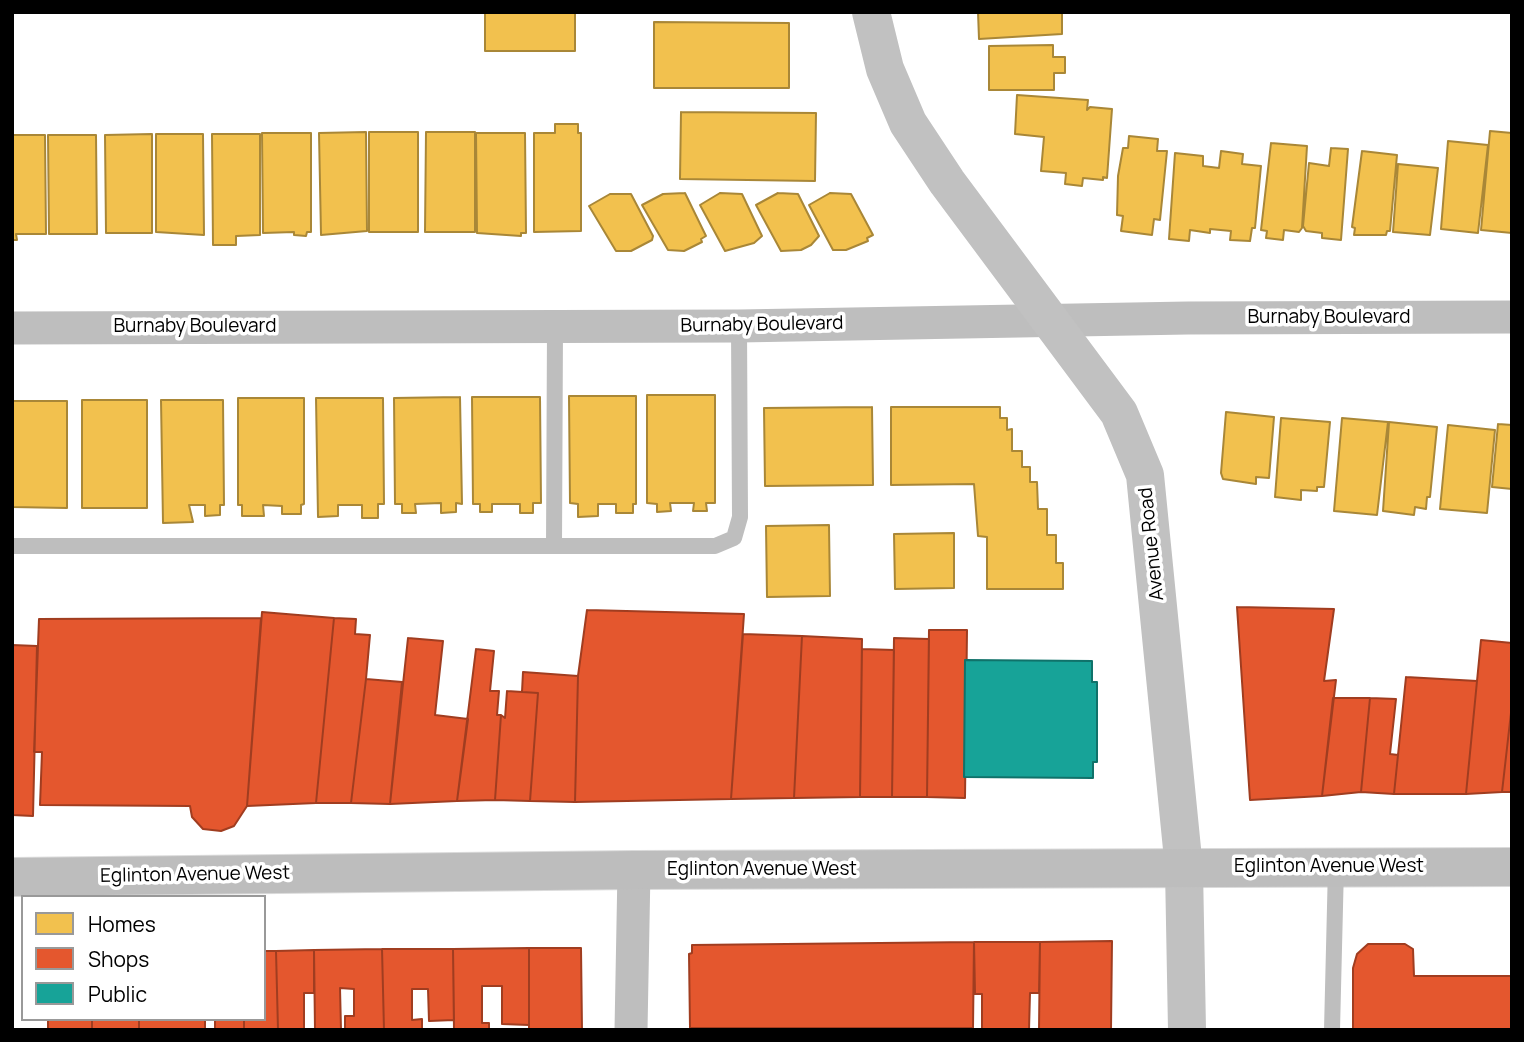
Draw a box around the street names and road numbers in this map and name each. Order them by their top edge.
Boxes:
street label: Burnaby Boulevard [1247,307,1411,329]
street label: Burnaby Boulevard [680,312,844,338]
street label: Burnaby Boulevard [113,316,277,338]
street label: Avenue Road [1135,486,1169,602]
street label: Eglinton Avenue West [1234,856,1424,878]
street label: Eglinton Avenue West [667,859,857,881]
street label: Eglinton Avenue West [100,862,290,888]

